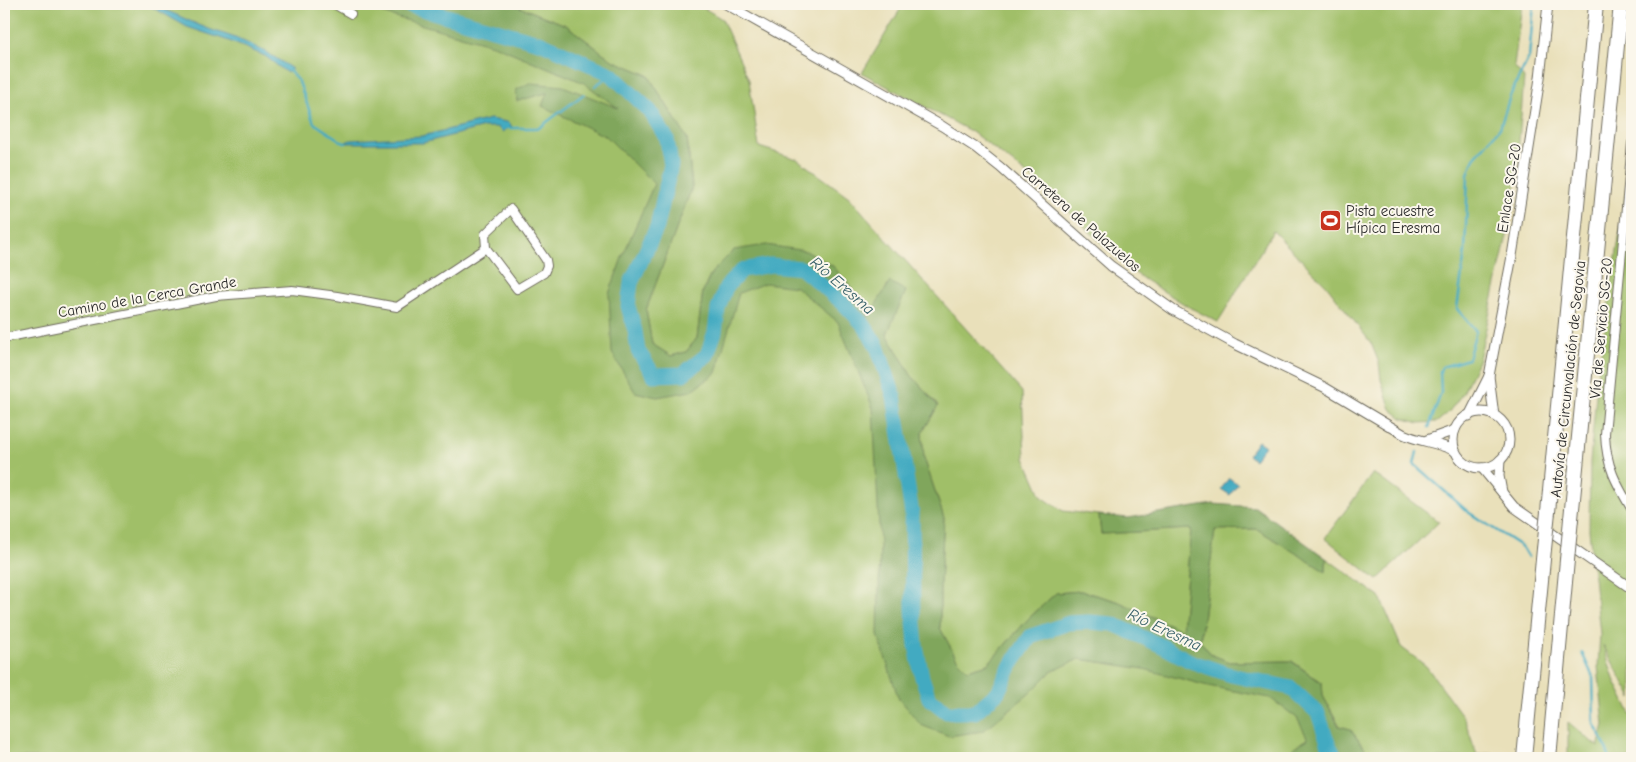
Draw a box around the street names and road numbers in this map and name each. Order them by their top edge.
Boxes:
street label: Enlace SG-20 [1493,142,1525,234]
street label: Carretera de Palazuelos [1018,162,1144,276]
street label: Vía de Servicio SG-20 [1586,257,1616,399]
street label: Autovía de Circunvalación de Segovia [1547,260,1589,498]
street label: Camino de la Cerca Grande [56,272,238,322]

